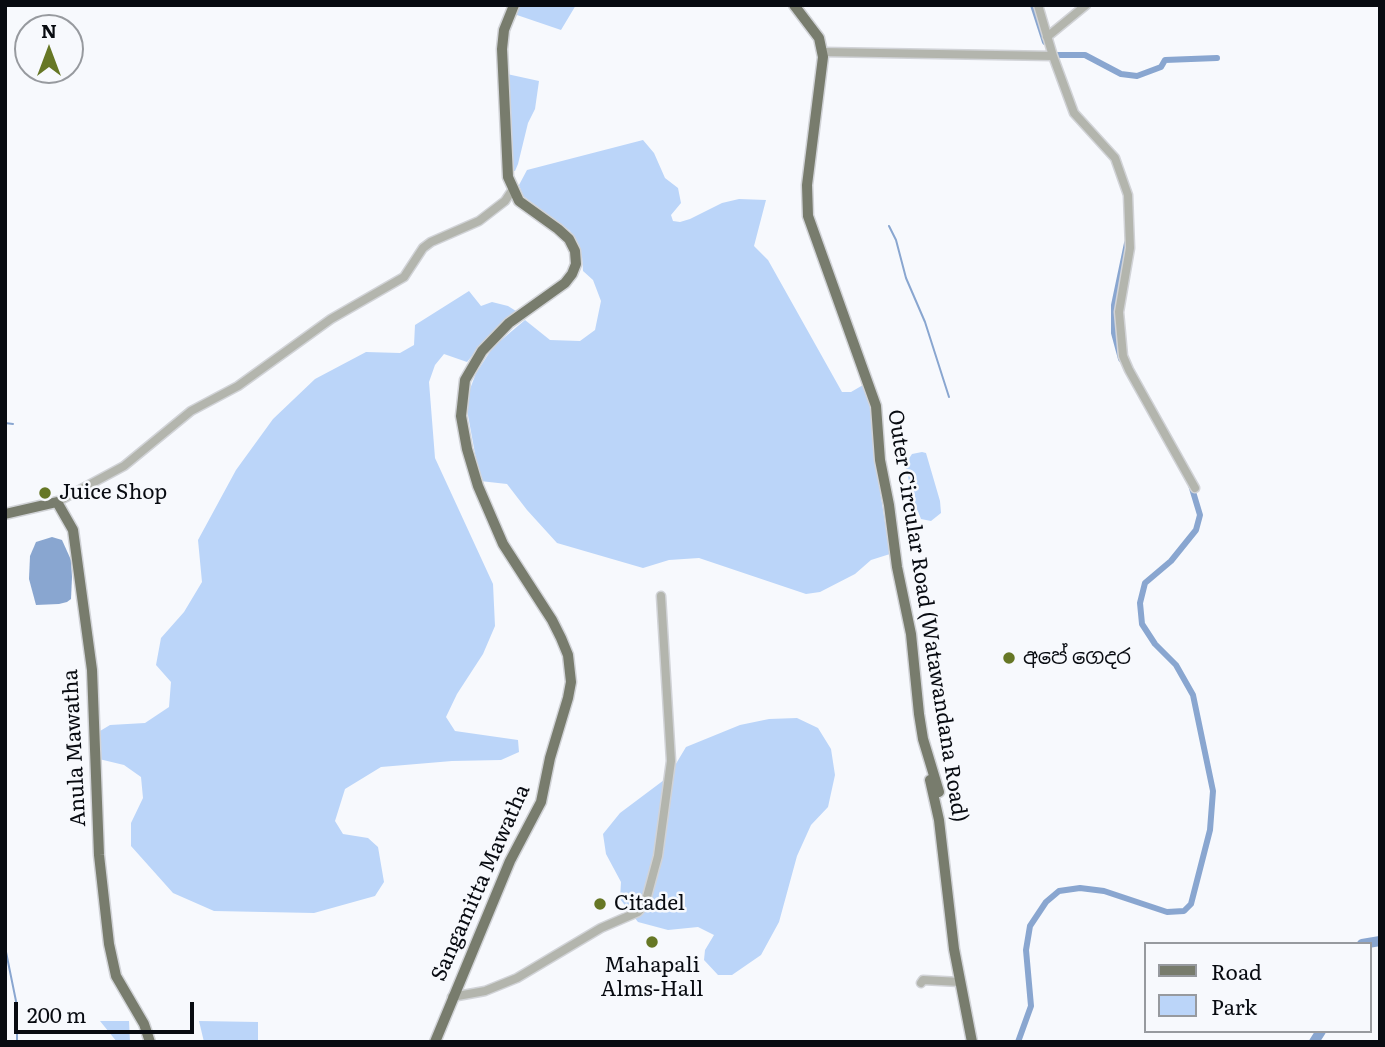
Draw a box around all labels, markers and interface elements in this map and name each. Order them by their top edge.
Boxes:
north arrow [14,14,84,84]
text: N [41,16,57,44]
street label: Outer Circular Road (Watawandana Road) [882,408,972,824]
place label: Juice Shop [59,480,167,506]
marker: Juice Shop [37,485,53,501]
place label: අපේ ගෙදර [1023,645,1131,671]
marker: අපේ ගෙදර [1001,650,1017,666]
street label: Anula Mawatha [58,669,92,827]
street label: Sangamitta Mawatha [426,781,536,985]
place label: Citadel [614,891,685,917]
marker: Citadel [592,896,608,912]
marker: Mahapali Alms-Hall [644,934,660,950]
legend [1144,942,1371,1033]
place label: Mahapali Alms-Hall [601,953,703,1003]
text: Road [1211,955,1262,986]
scale bar [18,988,198,1032]
text: Park [1211,990,1257,1021]
text: 200 m [27,998,87,1029]

